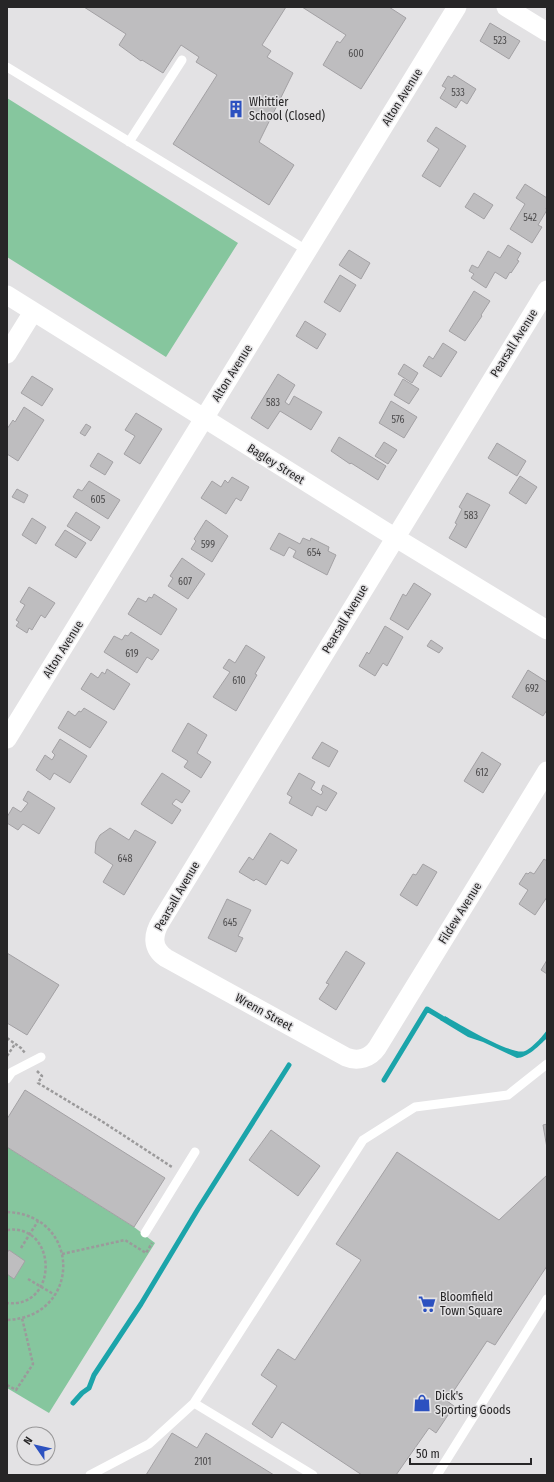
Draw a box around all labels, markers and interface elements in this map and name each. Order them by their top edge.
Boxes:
house number: 523 [493,35,507,47]
house number: 600 [348,48,364,60]
street label: Alton Avenue [379,66,425,128]
house number: 533 [451,87,465,99]
place label: Whittier School (Closed) [249,95,325,123]
building icon: Whittier School (Closed) [226,99,246,119]
house number: 542 [523,212,537,224]
street label: Pearsall Avenue [487,306,541,380]
street label: Alton Avenue [209,342,255,404]
house number: 583 [266,397,281,409]
house number: 576 [391,414,405,426]
street label: Bagley Street [245,441,307,487]
house number: 605 [91,494,106,506]
house number: 583 [464,510,479,522]
house number: 599 [201,539,215,551]
house number: 654 [307,547,321,559]
house number: 607 [178,576,192,588]
street label: Pearsall Avenue [319,582,371,656]
street label: Alton Avenue [40,618,86,680]
house number: 619 [125,648,139,660]
house number: 610 [232,675,246,687]
house number: 692 [525,683,540,695]
house number: 612 [476,767,489,779]
house number: 648 [118,853,132,865]
street label: Pearsall Avenue [152,859,203,933]
street label: Fildew Avenue [435,880,485,946]
house number: 645 [223,917,238,929]
street label: Wrenn Street [233,990,295,1034]
place label: Bloomfield Town Square [440,1290,503,1318]
supermarket icon: Bloomfield Town Square [417,1294,437,1314]
place label: Dick's Sporting Goods [435,1389,511,1417]
shop icon: Dick's Sporting Goods [412,1393,432,1413]
north arrow [16,1426,56,1466]
text: N [21,1434,35,1447]
scale bar [410,1440,531,1466]
text: 50 m [416,1447,440,1461]
house number: 2101 [195,1456,211,1468]

